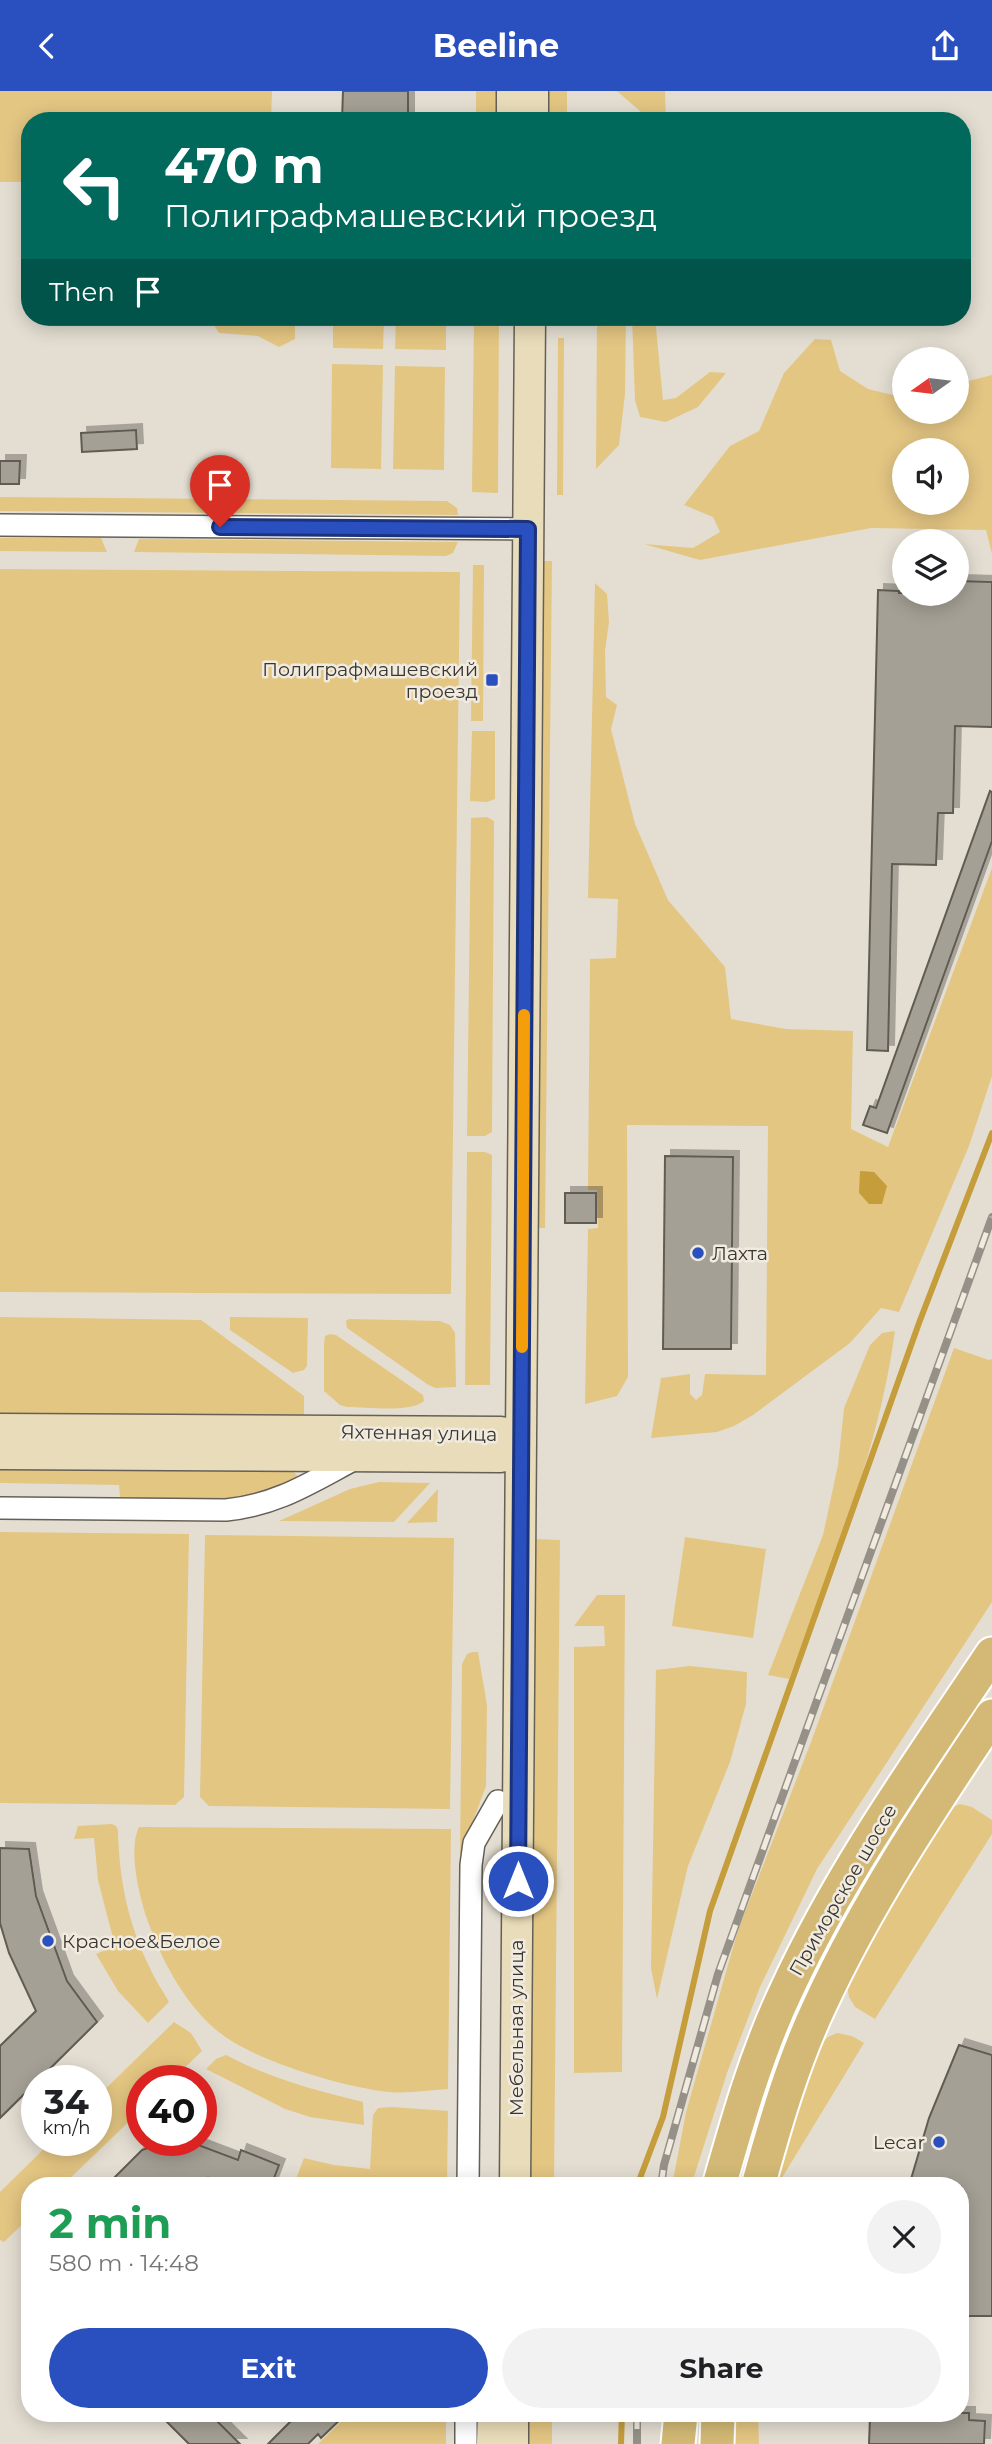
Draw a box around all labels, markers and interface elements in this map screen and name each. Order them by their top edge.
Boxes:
text: Beeline [433,26,559,65]
icon: back [28,27,66,65]
icon: share [926,27,964,65]
text: 470 m [164,136,324,195]
icon: left [49,140,140,231]
text: Полиграфмашевский проезд [164,196,657,235]
icon: arrive [129,273,167,311]
text: Then [49,276,115,308]
north arrow [892,347,970,423]
map controls [892,347,969,606]
button: sound [892,438,969,515]
pin [190,455,250,527]
icon: arrive [201,466,239,504]
button: layers [892,529,969,606]
place label: Полиграфмашевский проезд [262,658,478,703]
marker: Полиграфмашевский проезд [484,672,500,688]
place label: Лахта [712,1242,768,1265]
marker: Лахта [690,1245,706,1261]
street label: Яхтенная улица [341,1420,497,1446]
street label: Приморское шоссе [784,1800,902,1980]
position arrow [481,1844,555,1918]
place label: Красное&Белое [62,1930,220,1953]
marker: Красное&Белое [40,1933,56,1949]
street label: Мебельная улица [505,1940,528,2116]
speed limit sign: 40 [126,2065,217,2156]
text: 34 [44,2080,89,2123]
text: km/h [42,2117,91,2139]
place label: Lecar [873,2131,925,2154]
marker: Lecar [931,2134,947,2150]
text: 2 min [49,2197,171,2249]
button: close [867,2200,941,2274]
text: 580 m · 14:48 [49,2249,199,2277]
button: Exit [49,2328,488,2408]
button: Share [502,2328,941,2408]

